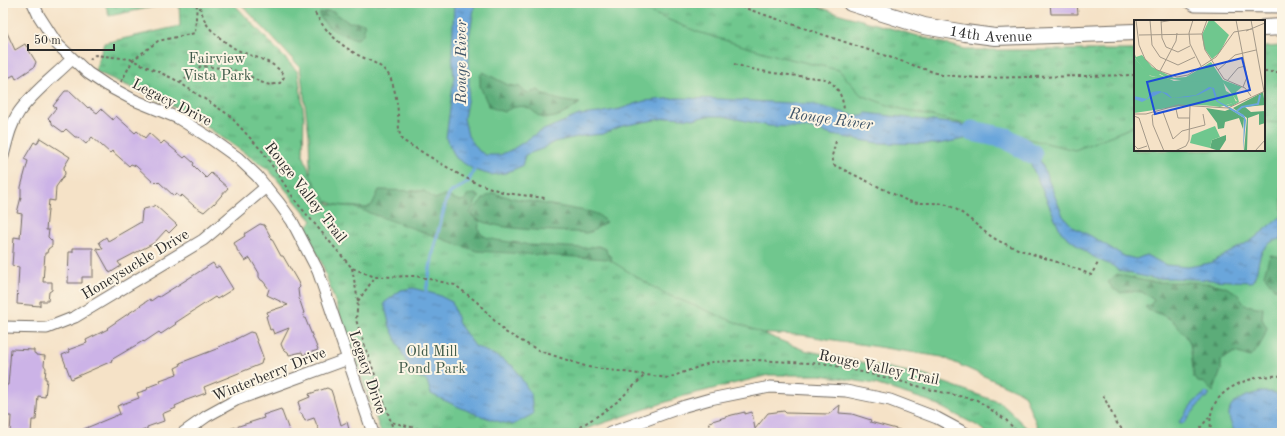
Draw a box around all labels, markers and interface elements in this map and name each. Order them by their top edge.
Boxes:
water label: Rouge River [454,19,470,105]
inset map [1134,20,1265,151]
street label: 14th Avenue [948,24,1032,46]
scale bar [28,26,114,52]
text: 50 m [34,34,61,47]
park label: Fairview Vista Park [182,52,252,84]
street label: Legacy Drive [129,77,214,130]
water label: Rouge River [787,106,875,134]
street label: Rouge Valley Trail [261,140,348,246]
street label: Honeysuckle Drive [80,227,192,303]
street label: Legacy Drive [345,329,388,416]
park label: Old Mill Pond Park [398,345,466,377]
street label: Winterberry Drive [211,346,328,405]
street label: Rouge Valley Trail [817,348,940,389]

